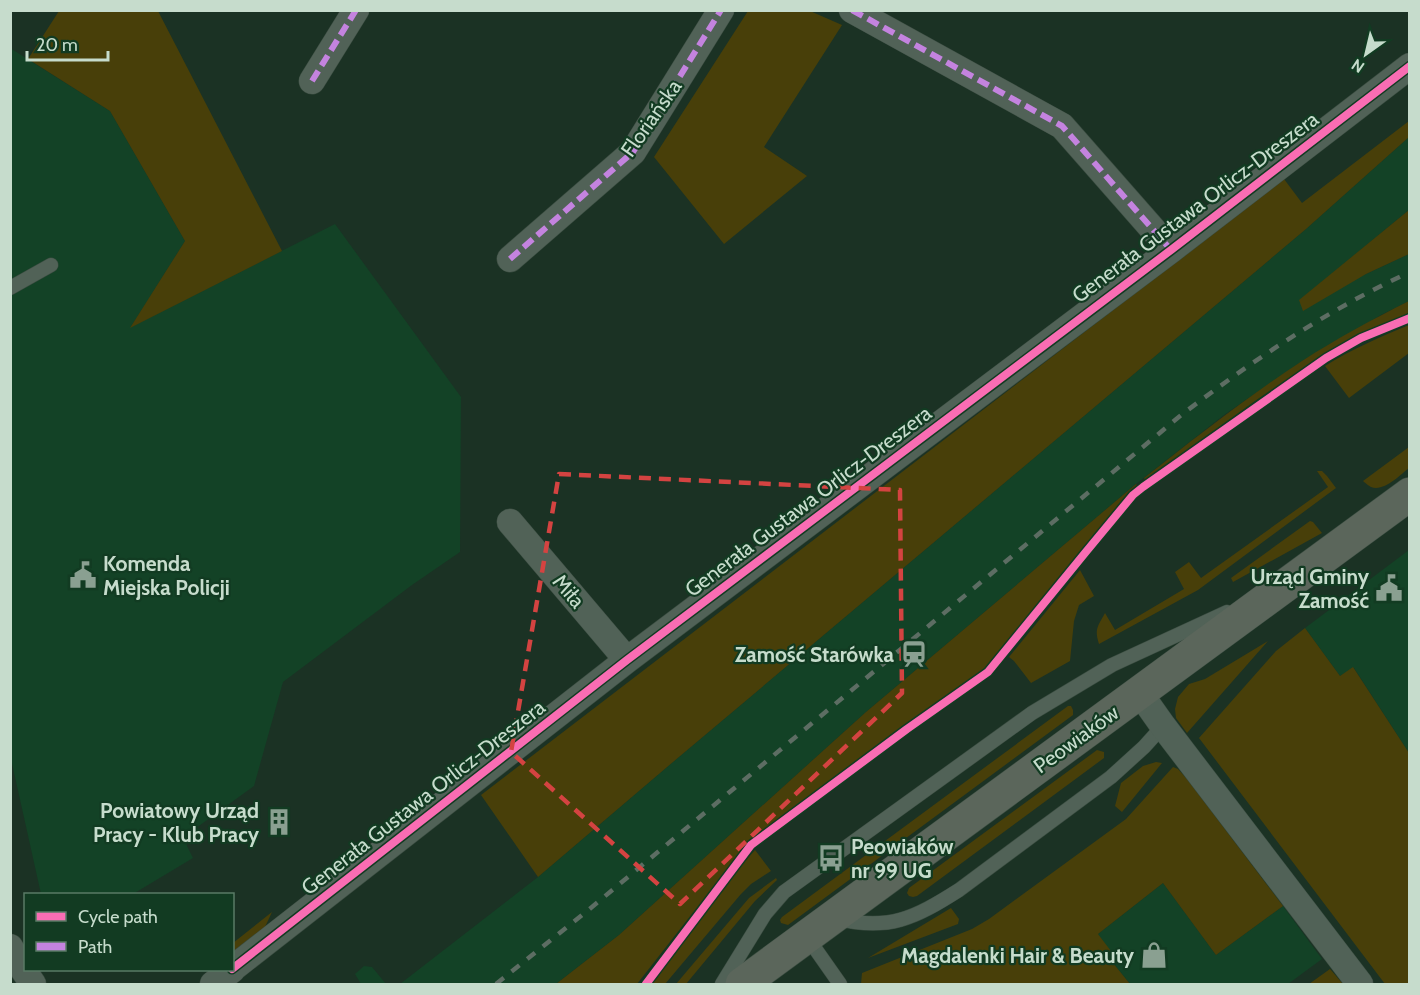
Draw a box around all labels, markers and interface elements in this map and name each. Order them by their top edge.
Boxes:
scale bar [27,24,108,62]
north arrow [1336,24,1396,84]
text: 20 m [36,34,78,56]
text: N [1348,55,1368,77]
street label: Floriańska [615,75,687,161]
street label: Generała Gustawa Orlicz-Dreszera [1067,106,1323,308]
street label: Generała Gustawa Orlicz-Dreszera [680,400,936,602]
place label: Komenda Miejska Policji [103,551,230,600]
public building icon: Komenda Miejska Policji [68,560,98,590]
place label: Urząd Gminy Zamość [1251,564,1370,613]
street label: Miła [548,569,590,613]
public building icon: Urząd Gminy Zamość [1374,573,1404,603]
station icon: Zamość Starówka [899,639,929,669]
place label: Zamość Starówka [735,642,895,667]
street label: Generała Gustawa Orlicz-Dreszera [296,694,550,900]
street label: Peowiaków [1028,700,1124,778]
place label: Powiatowy Urząd Pracy - Klub Pracy [93,798,260,847]
building icon: Powiatowy Urząd Pracy - Klub Pracy [264,807,294,837]
place label: Peowiaków nr 99 UG [851,834,954,883]
bus stop icon: Peowiaków nr 99 UG [816,843,846,873]
legend [24,893,234,971]
text: Cycle path [78,906,158,928]
text: Path [78,936,112,958]
shop icon: Magdalenki Hair & Beauty [1139,940,1169,970]
place label: Magdalenki Hair & Beauty [901,943,1135,968]

